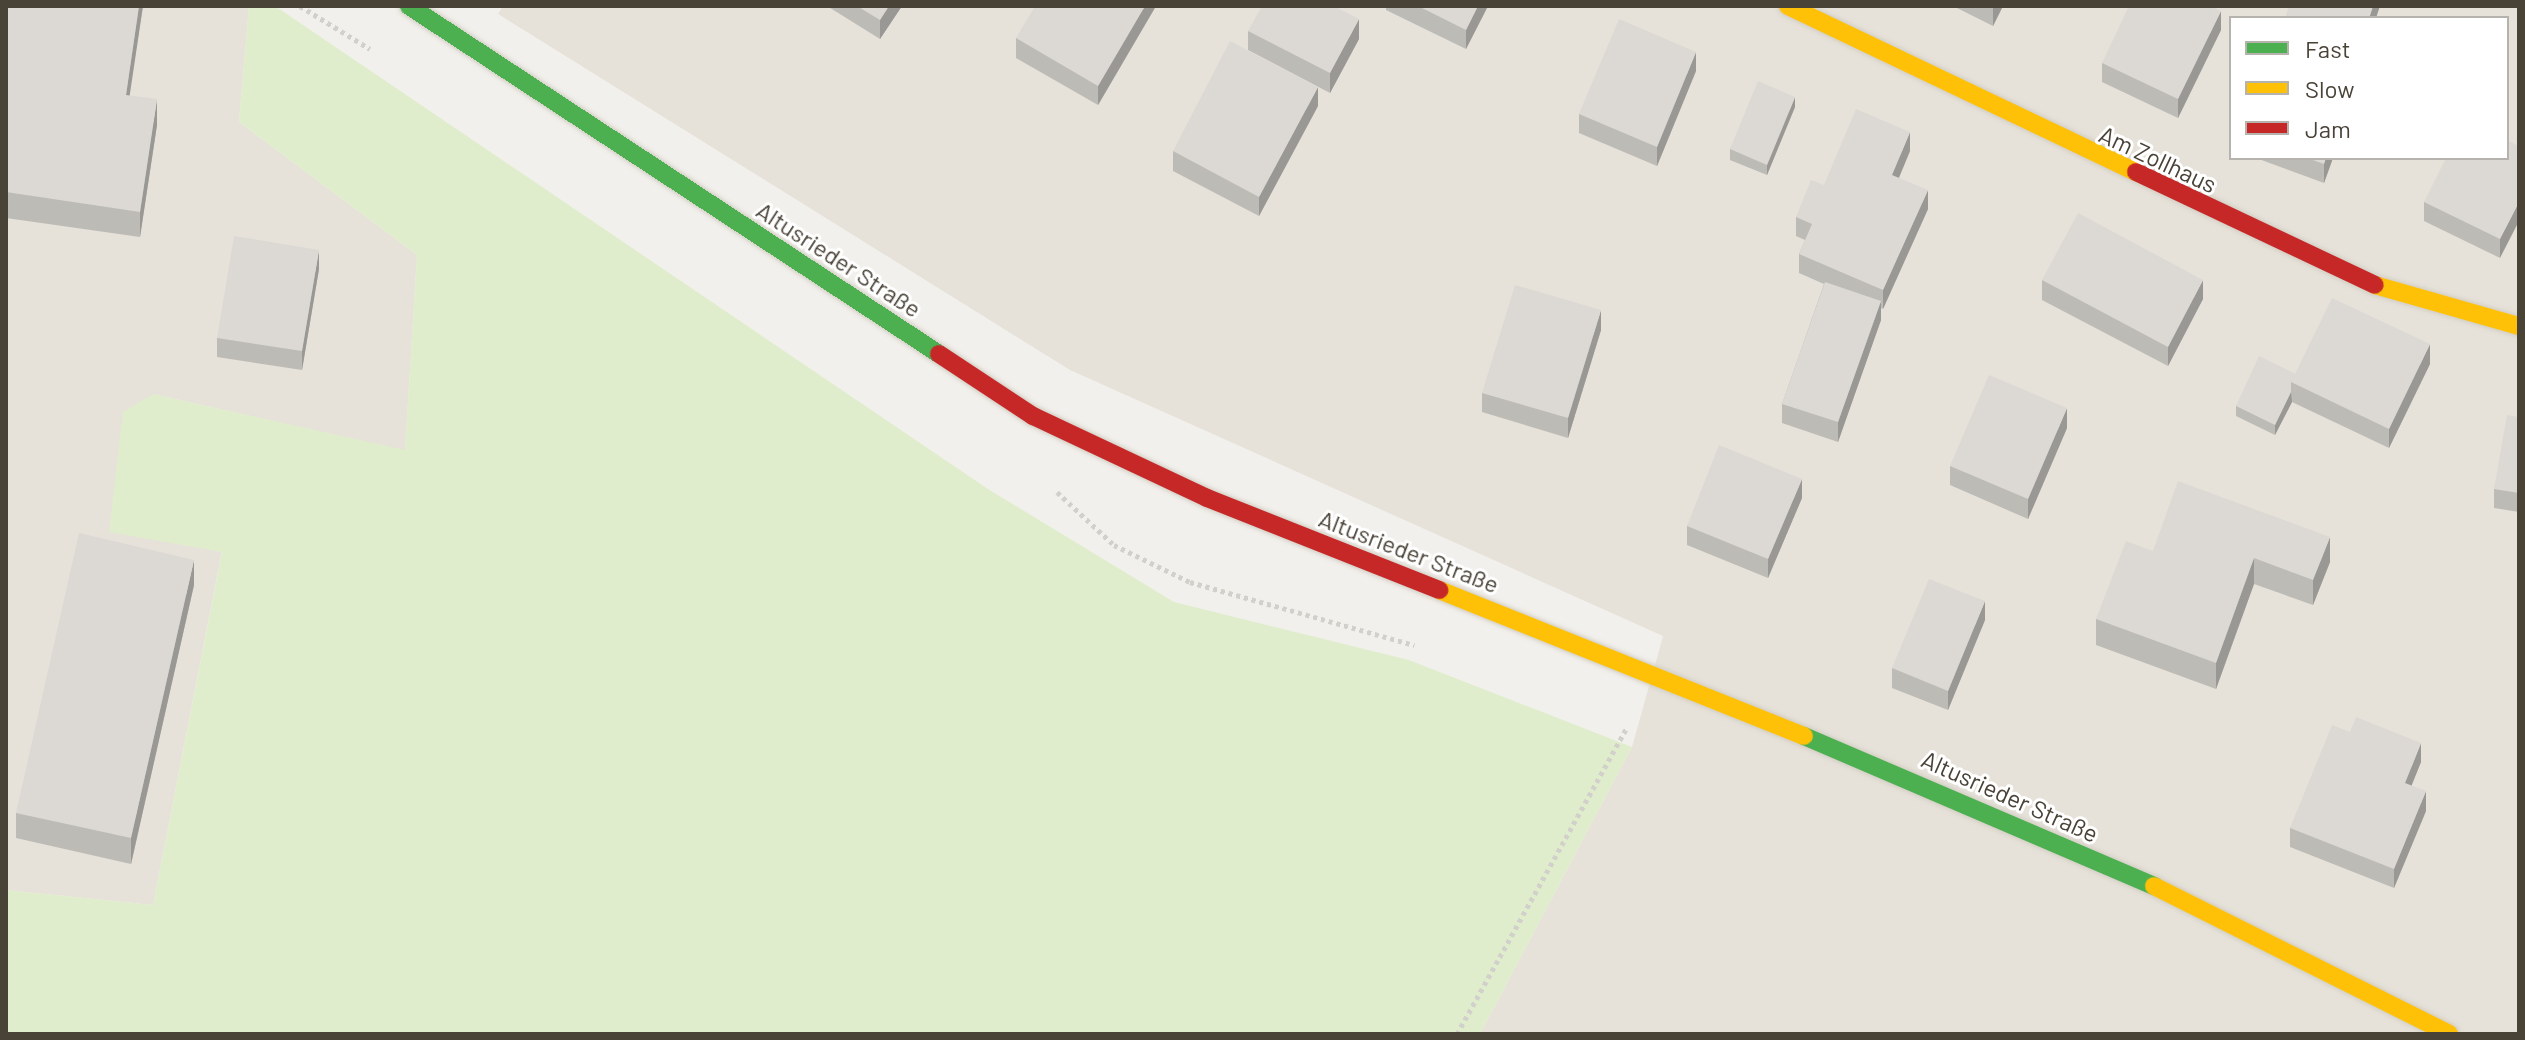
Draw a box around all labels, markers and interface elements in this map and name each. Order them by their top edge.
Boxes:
legend [2229,16,2509,160]
text: Fast [2305,34,2350,63]
text: Slow [2305,74,2354,103]
text: Jam [2305,114,2351,143]
street label: Am Zollhaus [2095,119,2221,199]
street label: Altusrieder Straße [751,195,927,323]
street label: Altusrieder Straße [1315,503,1503,599]
street label: Altusrieder Straße [1917,744,2103,848]

